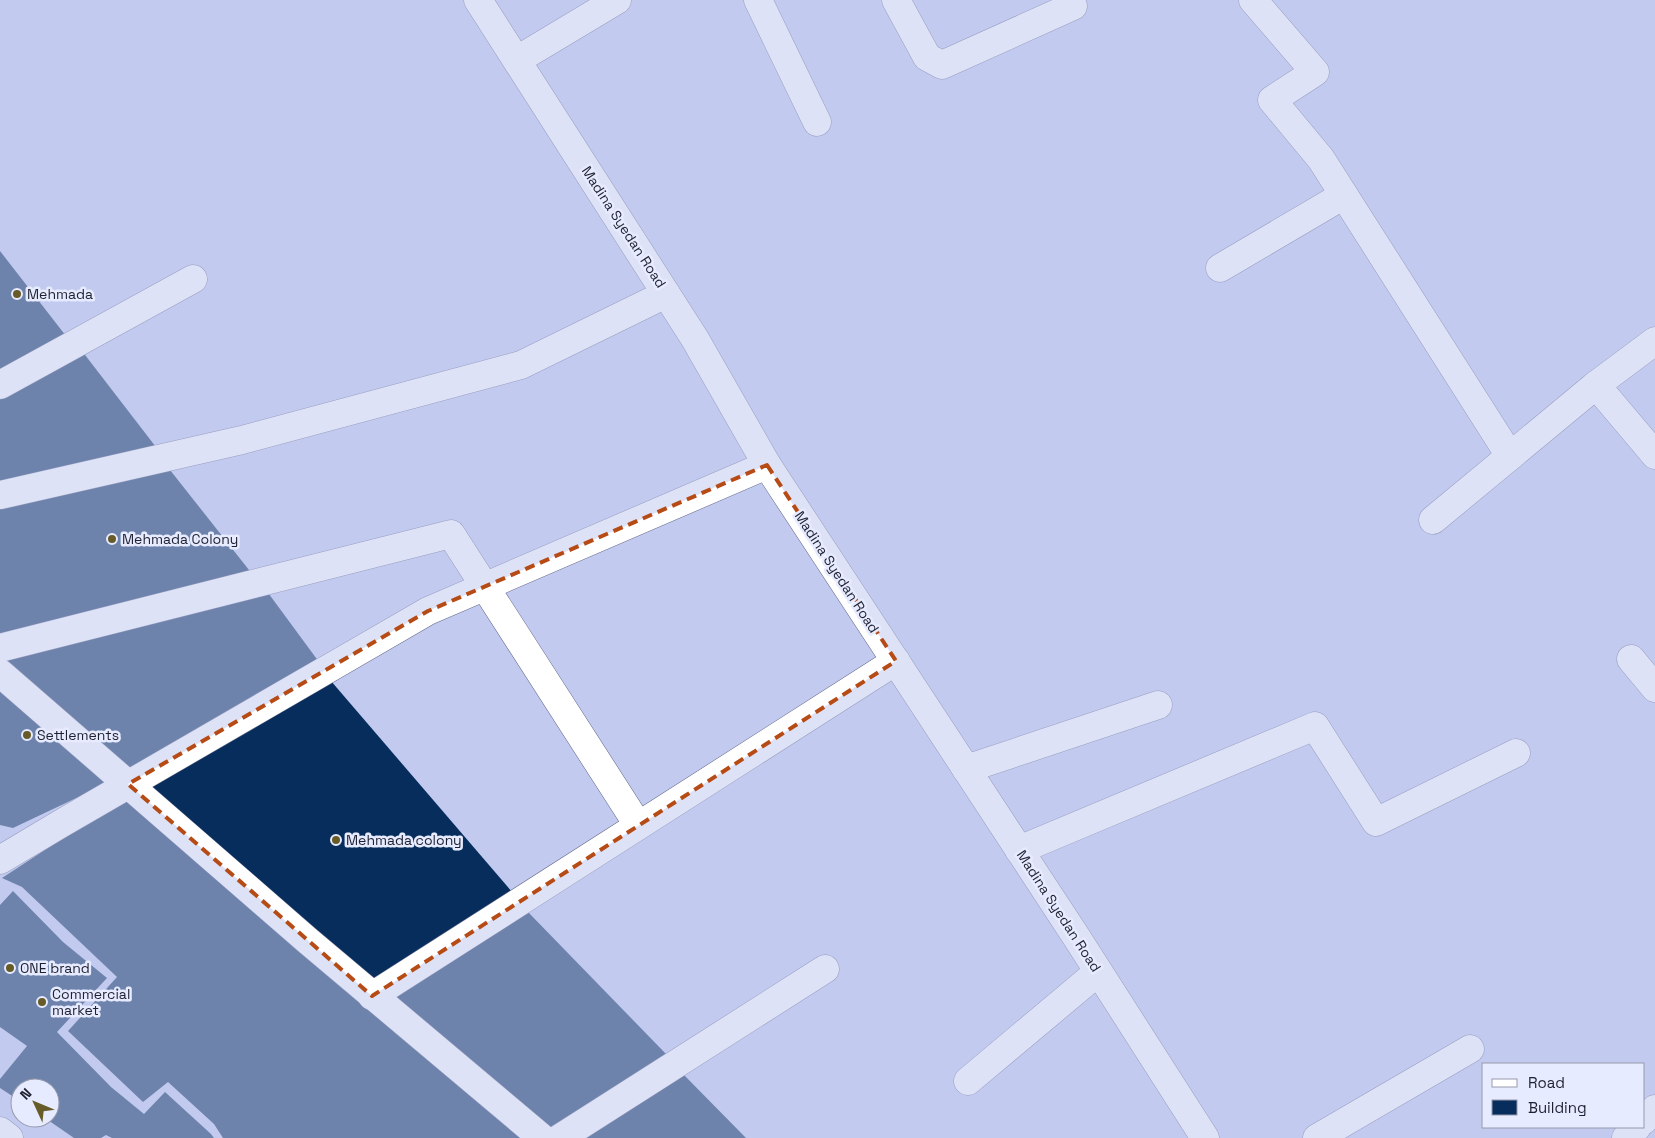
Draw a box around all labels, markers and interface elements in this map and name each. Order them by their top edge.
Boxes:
street label: Madina Syedan Road [578,163,670,291]
place label: Mehmada [27,285,93,303]
marker: Mehmada [11,288,23,300]
street label: Madina Syedan Road [791,508,883,636]
place label: Mehmada Colony [122,530,238,548]
marker: Mehmada Colony [106,533,118,545]
place label: Settlements [37,726,119,744]
marker: Settlements [21,729,33,741]
place label: Mehmada colony [346,831,462,849]
marker: Mehmada colony [330,834,342,846]
street label: Madina Syedan Road [1013,847,1105,975]
place label: ONE brand [20,959,90,977]
marker: ONE brand [4,962,16,974]
place label: Commercial market [52,985,130,1019]
marker: Commercial market [36,996,48,1008]
legend [1482,1063,1645,1128]
text: Road [1528,1073,1565,1092]
north arrow [10,1078,60,1128]
text: N [16,1084,35,1104]
text: Building [1528,1098,1587,1117]

